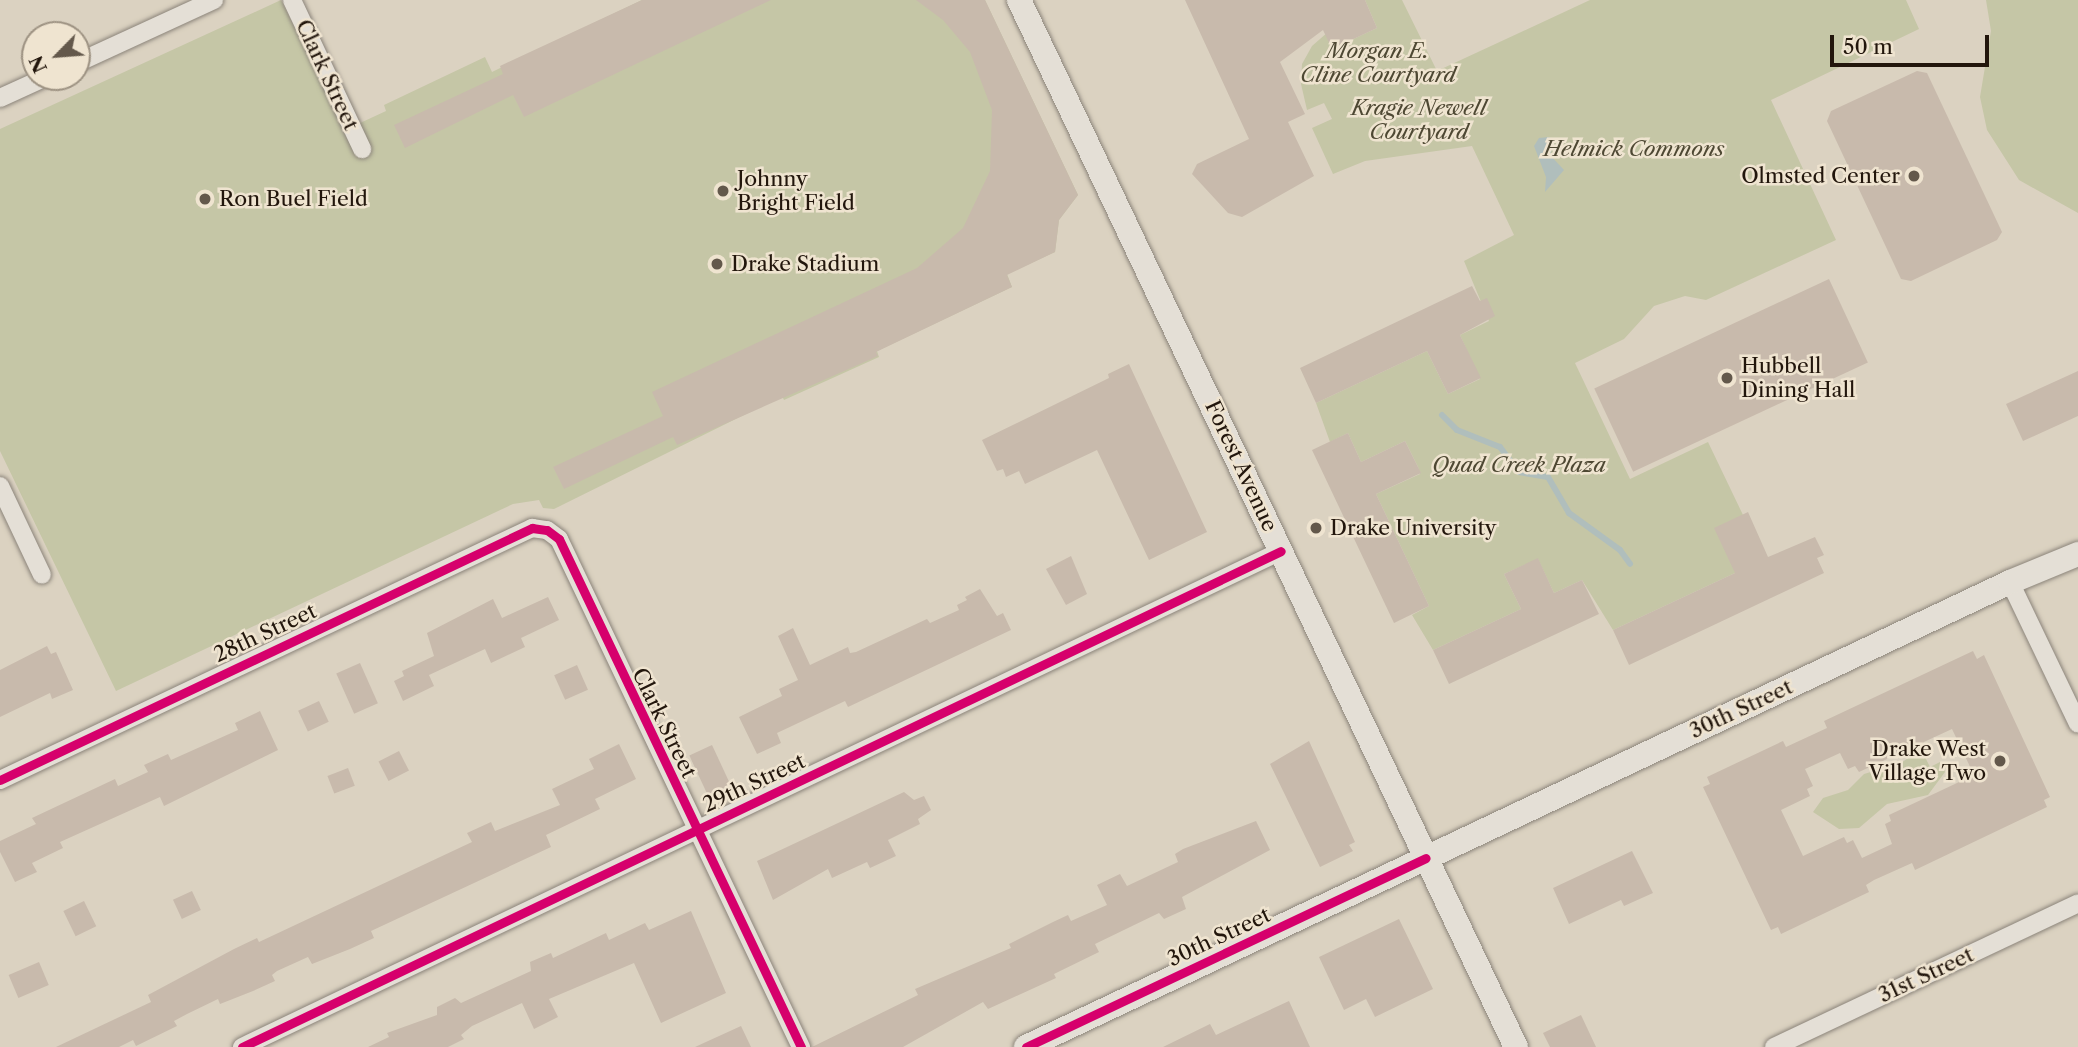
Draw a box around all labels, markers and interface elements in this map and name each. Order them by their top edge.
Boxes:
street label: Clark Street [290,15,364,135]
north arrow [21,21,91,91]
scale bar [1833,21,1992,65]
text: 50 m [1843,34,1893,59]
park label: Morgan E. Cline Courtyard [1300,38,1456,88]
text: N [24,52,52,77]
park label: Kragie Newell Courtyard [1351,95,1487,145]
park label: Helmick Commons [1543,136,1725,162]
place label: Olmsted Center [1741,163,1900,189]
place label: Johnny Bright Field [737,166,855,216]
marker: Olmsted Center [1906,168,1922,184]
marker: Johnny Bright Field [715,183,731,199]
place label: Ron Buel Field [219,186,368,212]
marker: Ron Buel Field [197,191,213,207]
place label: Drake Stadium [731,251,879,277]
marker: Drake Stadium [709,256,725,272]
place label: Hubbell Dining Hall [1741,353,1855,403]
marker: Hubbell Dining Hall [1719,370,1735,386]
street label: Forest Avenue [1199,396,1283,536]
park label: Quad Creek Plaza [1432,452,1606,478]
place label: Drake University [1330,515,1497,541]
marker: Drake University [1308,520,1324,536]
street label: 28th Street [210,598,320,668]
street label: Clark Street [626,664,702,782]
street label: 30th Street [1686,674,1796,744]
place label: Drake West Village Two [1868,736,1986,786]
street label: 29th Street [699,748,809,818]
marker: Drake West Village Two [1992,753,2008,769]
street label: 30th Street [1164,902,1274,972]
street label: 31st Street [1874,942,1978,1008]

